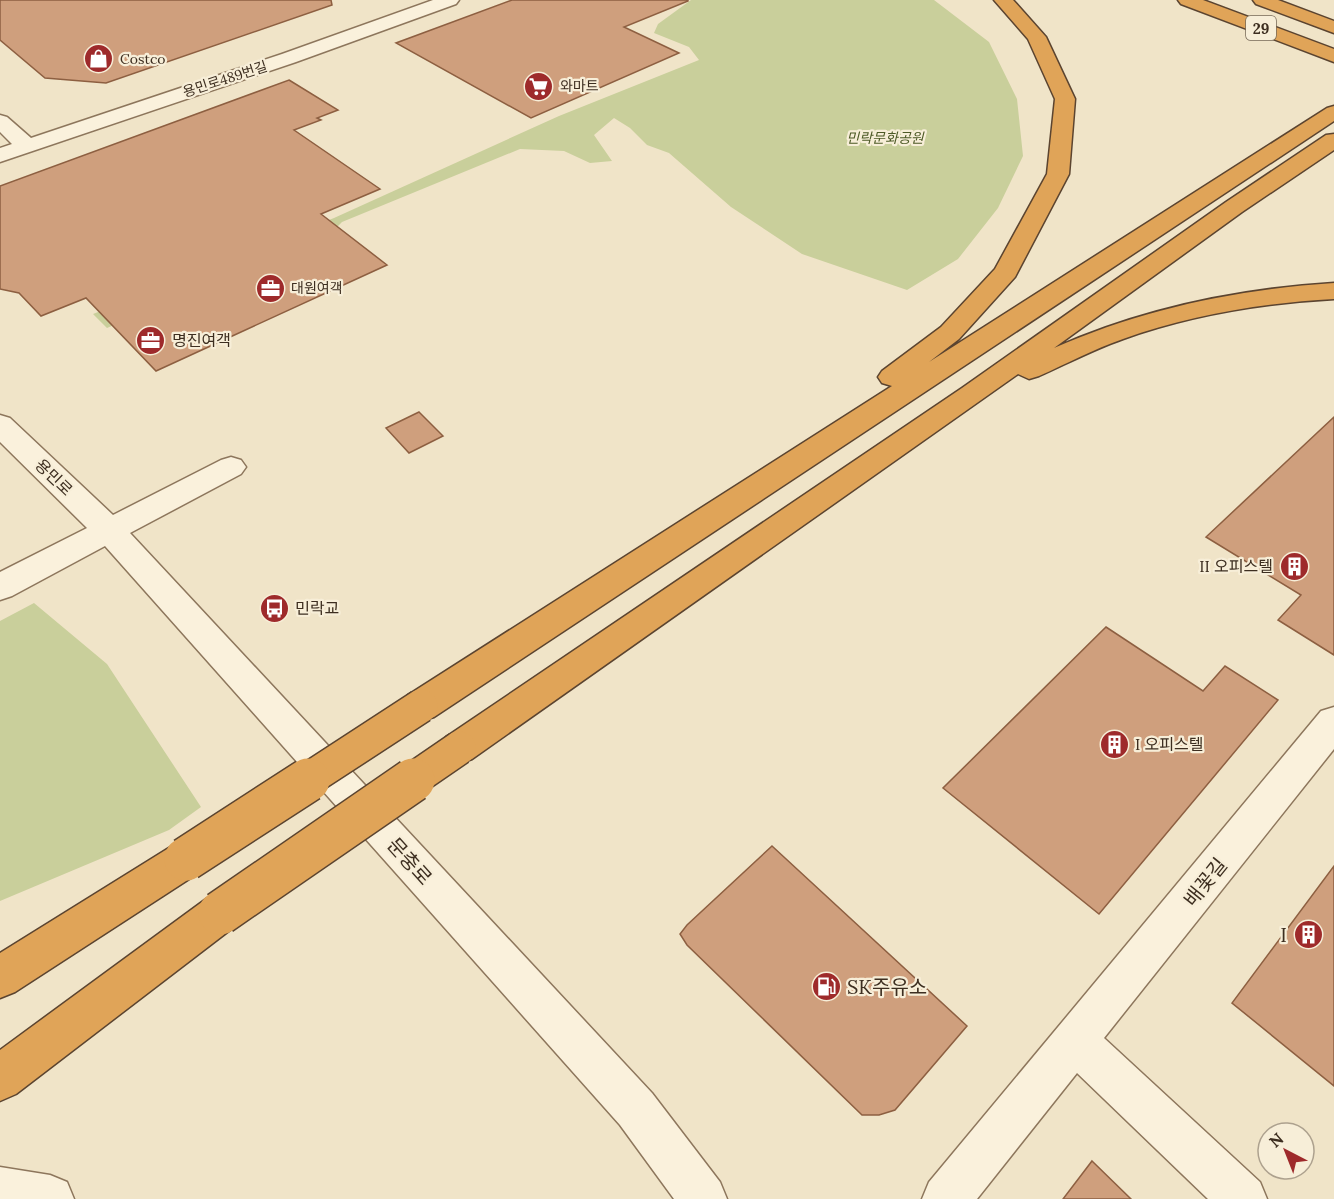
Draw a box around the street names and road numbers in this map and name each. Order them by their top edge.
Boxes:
road number: 29 [1246,16,1276,40]
street label: 용민로489번길 [180,57,270,101]
street label: 용민로 [31,454,77,500]
street label: 문충로 [382,832,438,890]
street label: 배꽃길 [1178,853,1232,911]

